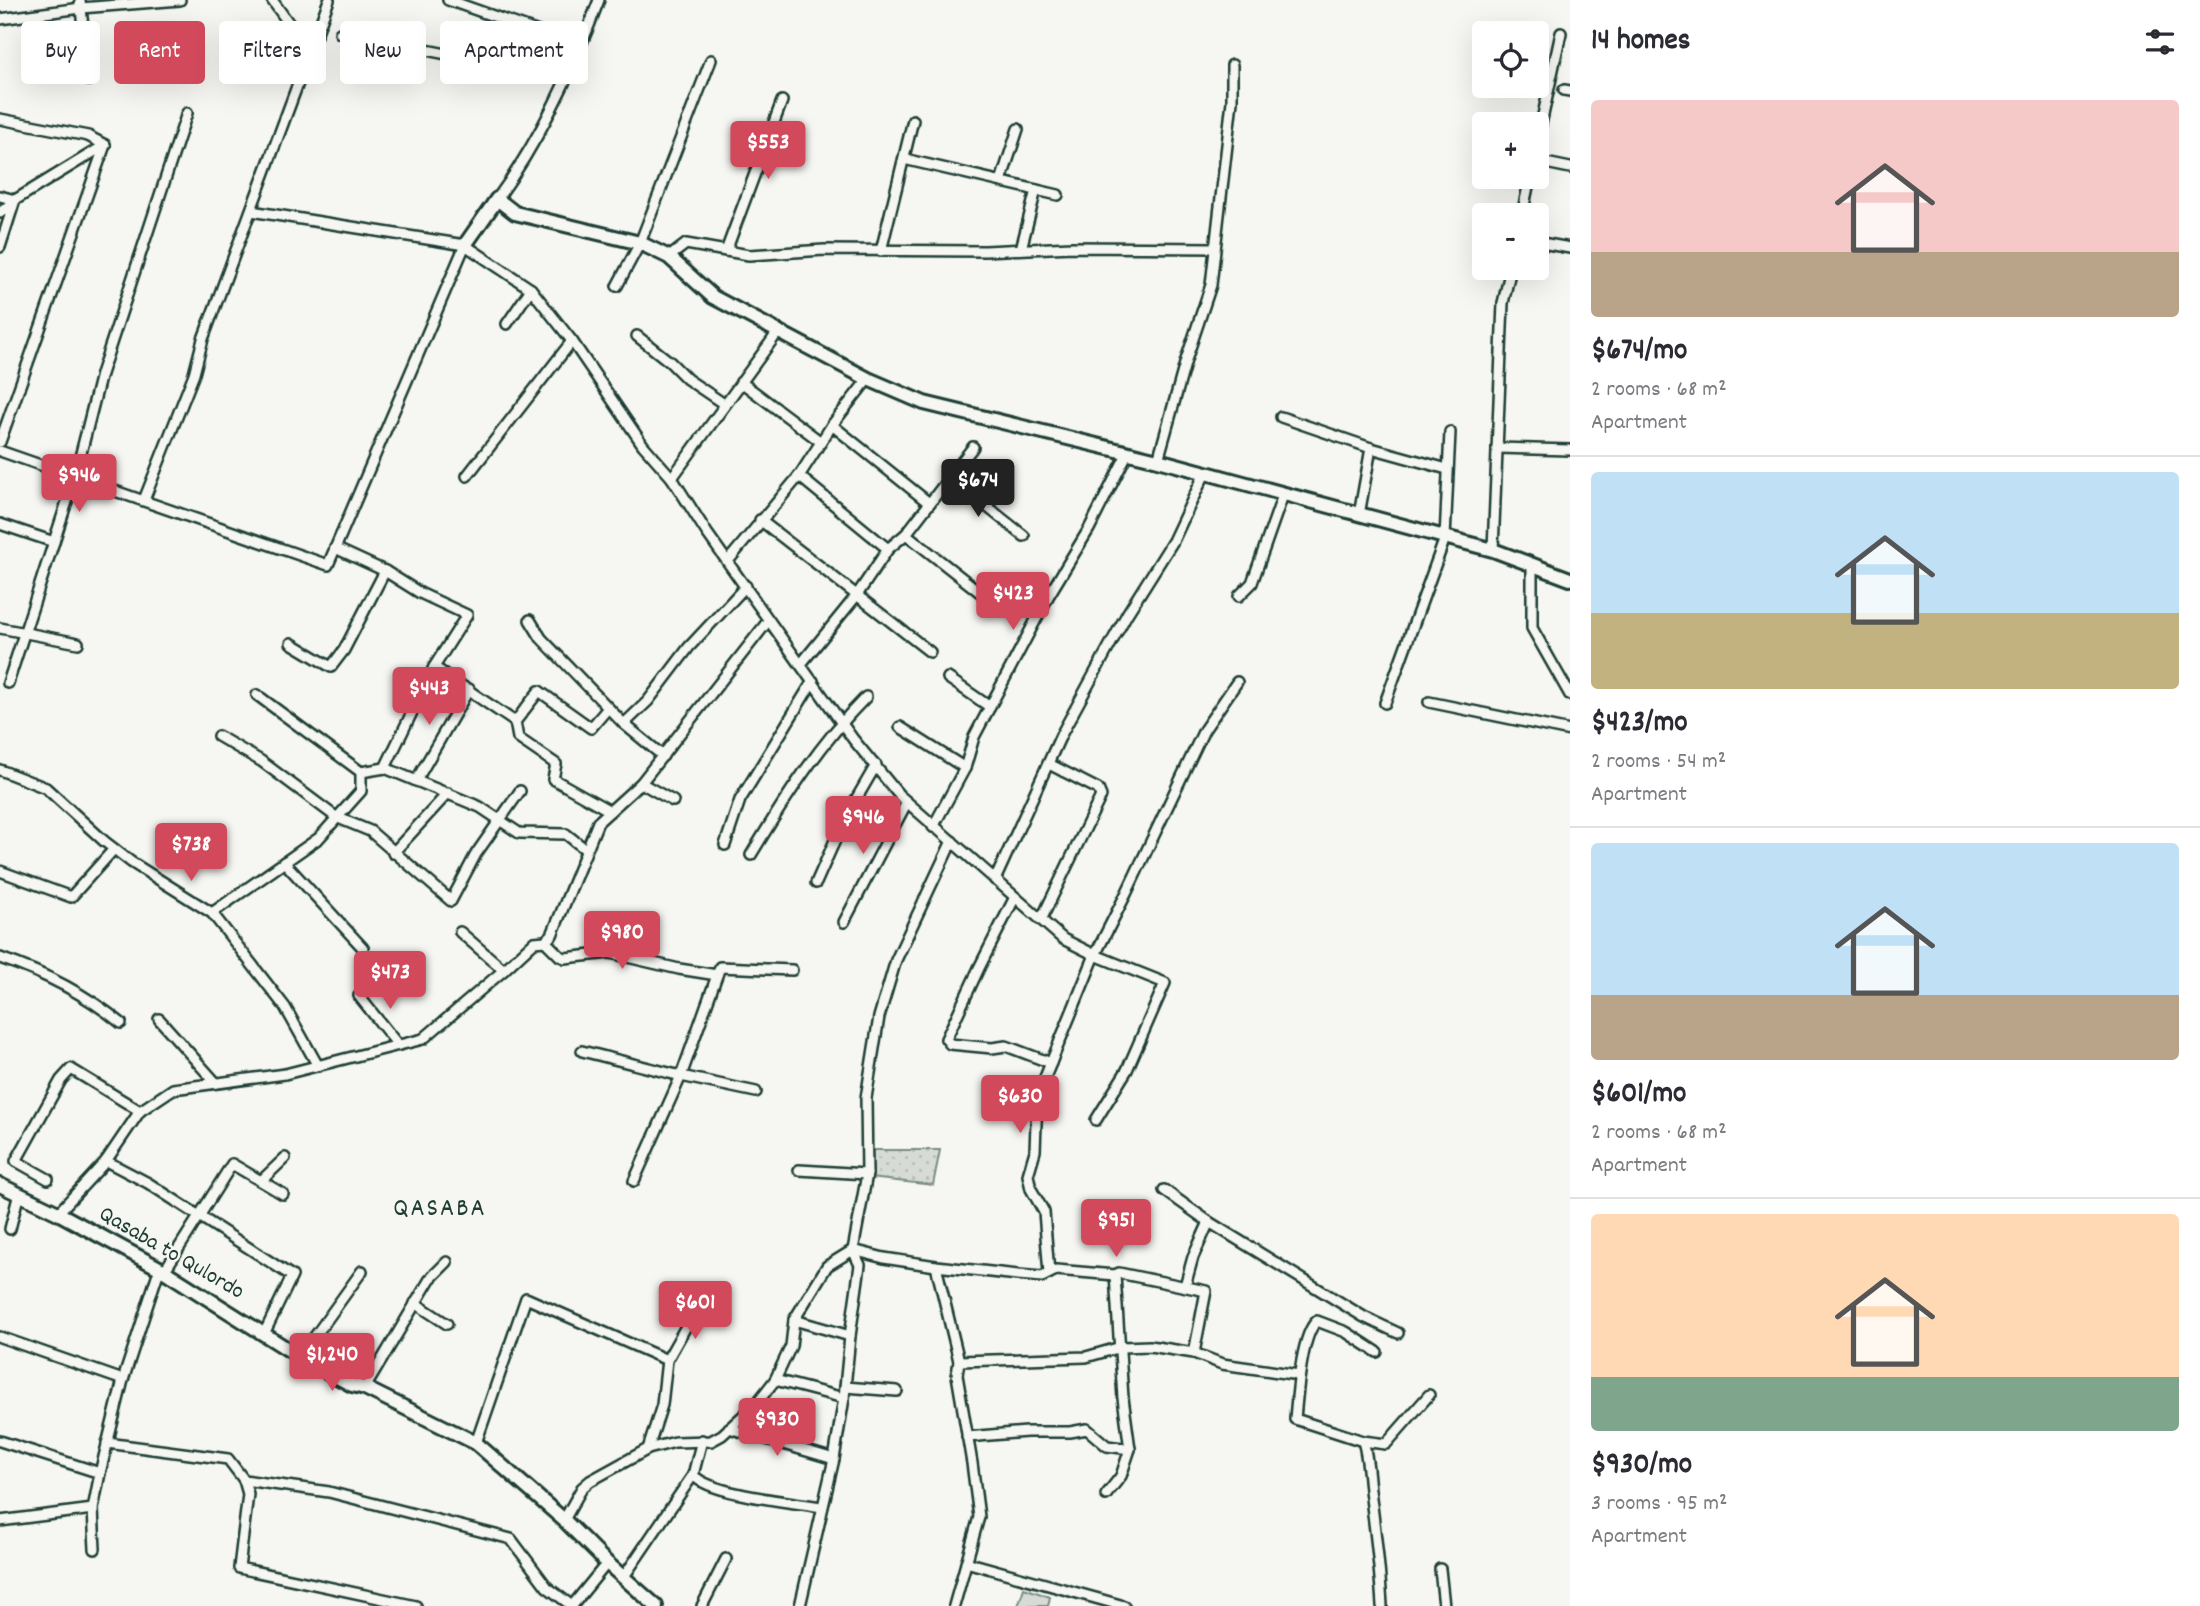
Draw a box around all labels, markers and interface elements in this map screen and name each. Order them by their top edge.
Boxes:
chip: Buy [21,21,100,84]
chip: Rent [114,21,205,84]
chip: Filters [219,21,326,84]
chip: New [340,21,426,84]
chip: Apartment [440,21,588,84]
map controls [1472,21,1549,280]
button: locate [1472,21,1549,98]
text: 14 homes [1591,21,1690,64]
icon: filters [2141,23,2179,61]
button: + [1472,112,1549,189]
pin: $553 [727,122,809,181]
text: $553 [746,127,790,160]
icon: home [1822,145,1948,271]
button: − [1472,203,1549,280]
text: $674/mo [1591,331,1687,374]
text: 2 rooms · 68 m² [1591,374,1727,407]
text: Apartment [1591,407,1687,440]
pin: $946 [38,454,120,514]
text: $946 [57,460,101,493]
pin: $674 [937,460,1019,519]
text: $674 [957,465,999,498]
icon: home [1822,517,1948,643]
pin: $423 [972,572,1054,632]
text: $423 [992,578,1034,611]
pin: $443 [388,668,470,727]
text: $443 [409,673,449,706]
text: $423/mo [1591,703,1688,746]
text: 2 rooms · 54 m² [1591,746,1726,779]
text: Apartment [1591,779,1687,812]
pin: $946 [822,796,904,856]
text: $946 [841,802,885,835]
pin: $738 [150,824,232,883]
text: $738 [171,829,211,862]
icon: home [1822,888,1948,1014]
pin: $980 [581,912,663,971]
text: $980 [600,917,644,950]
pin: $473 [349,951,431,1011]
text: $473 [370,957,410,990]
text: $601/mo [1591,1074,1686,1117]
pin: $630 [979,1076,1061,1135]
text: $630 [997,1081,1043,1114]
text: 2 rooms · 68 m² [1591,1117,1727,1150]
text: Apartment [1591,1150,1687,1183]
district label: QASABA [393,1191,487,1228]
street label: Qasaba to Qulordo [92,1199,250,1309]
pin: $951 [1075,1200,1157,1259]
text: $951 [1097,1205,1135,1238]
icon: home [1822,1259,1948,1385]
pin: $601 [654,1282,736,1341]
text: $601 [675,1287,715,1320]
pin: $1,240 [275,1334,389,1393]
text: $1,240 [305,1339,359,1372]
pin: $930 [736,1398,818,1458]
text: $930 [755,1404,799,1437]
text: $930/mo [1591,1445,1692,1488]
text: 3 rooms · 95 m² [1591,1488,1727,1521]
text: Apartment [1591,1521,1687,1554]

